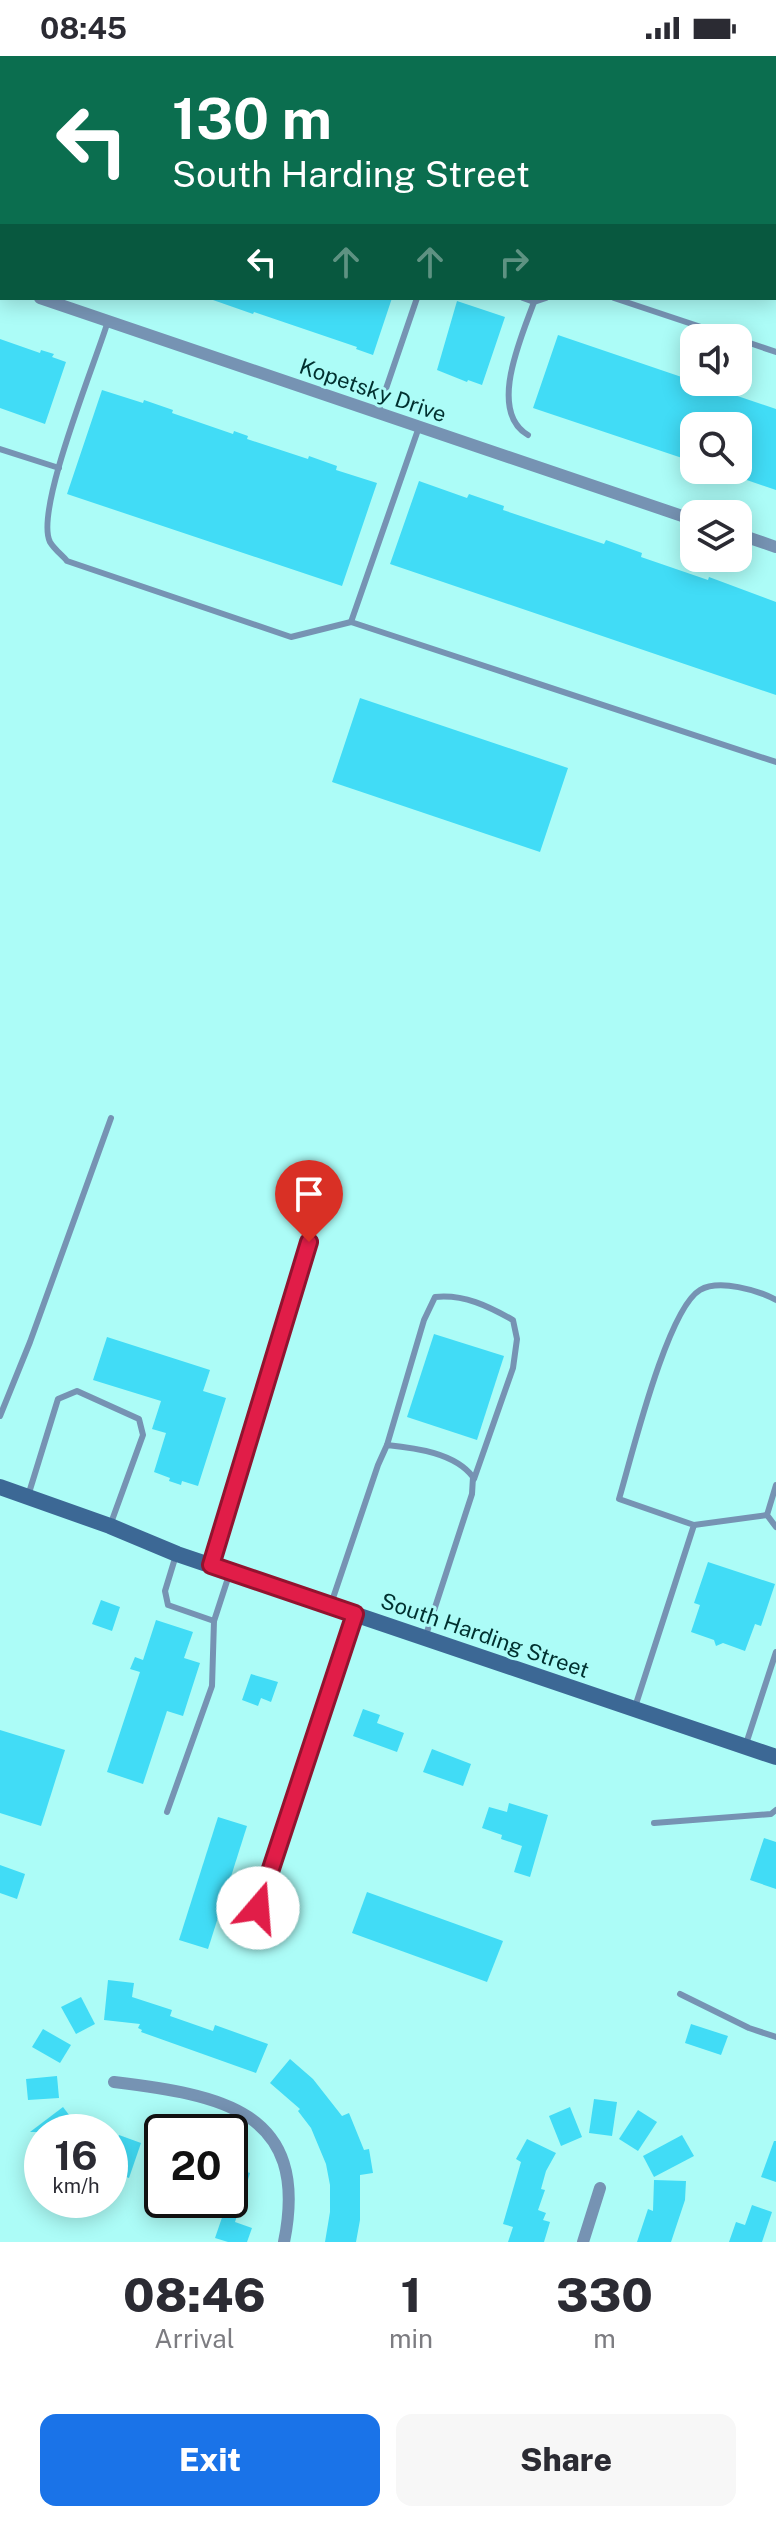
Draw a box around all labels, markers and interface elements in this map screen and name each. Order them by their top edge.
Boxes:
text: 08:45 [40,10,127,46]
text: 130 m [172,86,332,152]
icon: left [40,88,144,192]
text: South Harding Street [172,153,530,195]
icon: left [240,240,284,284]
icon: ahead [324,240,368,284]
icon: ahead [408,240,452,284]
icon: right [492,240,536,284]
map controls [680,324,752,572]
button: sound [680,324,752,396]
street label: Kopetsky Drive [296,353,450,427]
button: search [680,412,752,484]
button: layers [680,500,752,572]
pin [275,1160,343,1242]
icon: arrive [287,1172,331,1216]
street label: South Harding Street [377,1587,593,1683]
position arrow [216,1866,300,1950]
speed limit sign: 20 [144,2114,248,2218]
text: 16 [54,2132,98,2179]
text: km/h [52,2174,100,2198]
text: 08:46 [123,2266,266,2323]
text: 1 [400,2266,421,2323]
text: 330 [556,2266,653,2323]
text: Arrival [154,2323,235,2354]
text: min [389,2323,433,2354]
text: m [593,2323,616,2354]
button: Exit [40,2414,380,2506]
button: Share [396,2414,736,2506]

